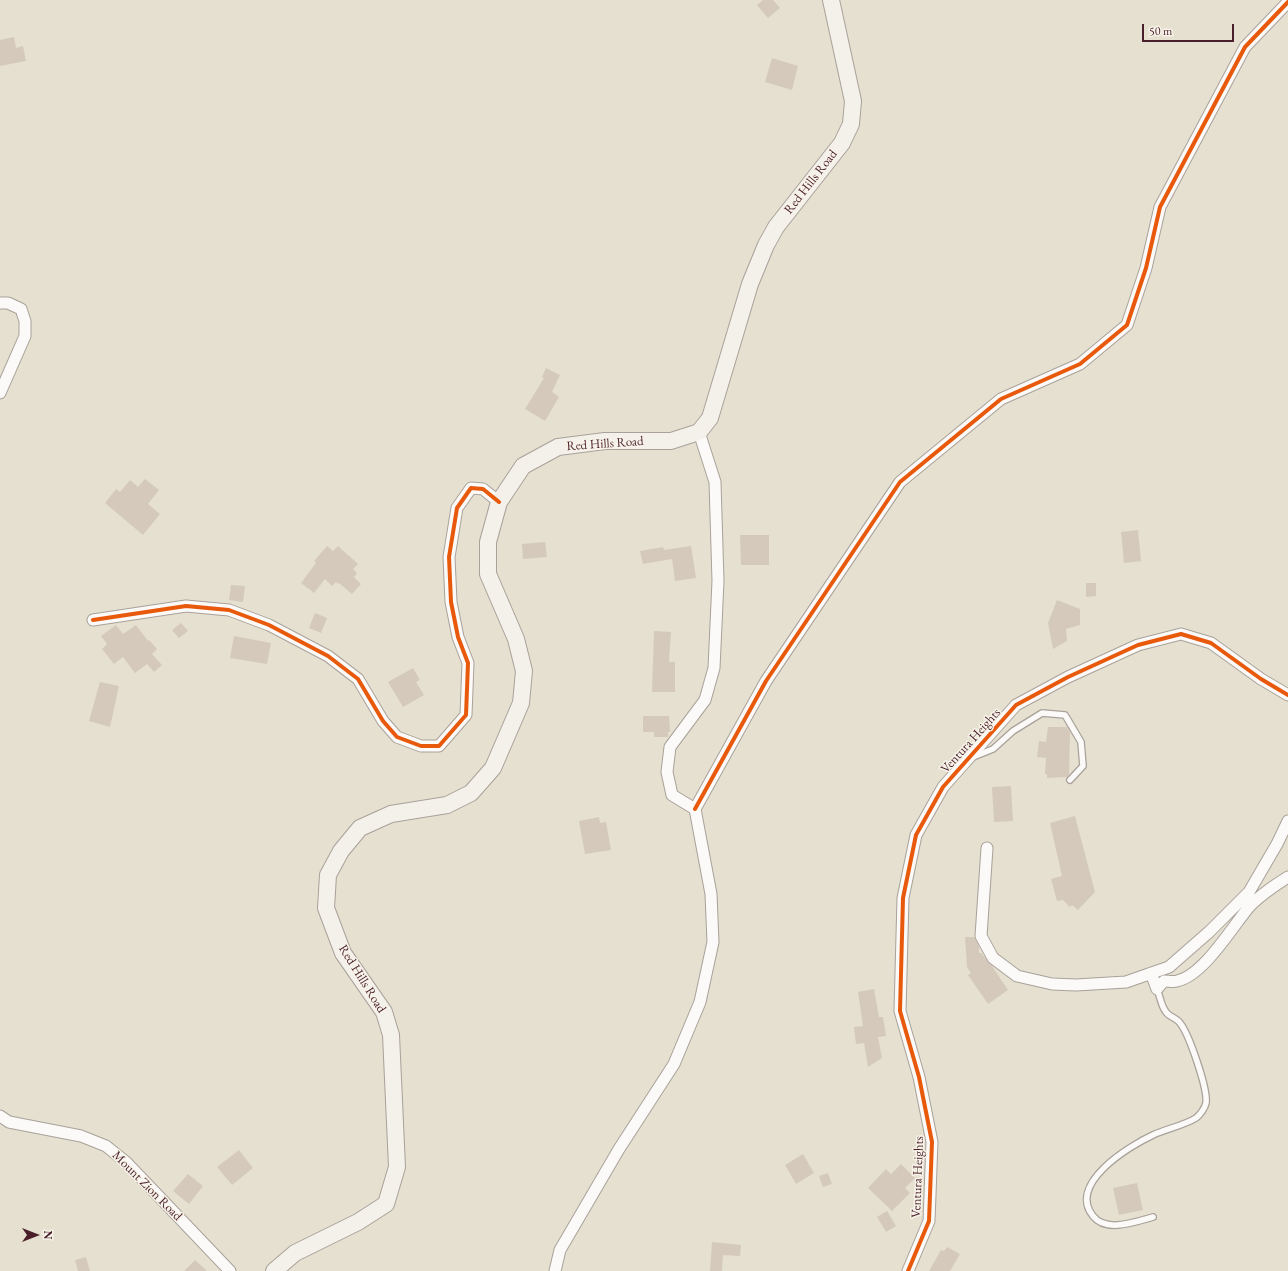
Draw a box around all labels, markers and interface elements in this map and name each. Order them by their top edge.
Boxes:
scale bar [1144,16,1236,42]
text: 50 m [1149,23,1172,39]
street label: Red Hills Road [781,147,841,217]
street label: Red Hills Road [566,434,644,454]
street label: Ventura Heights [938,705,1004,777]
street label: Red Hills Road [335,942,389,1016]
street label: Ventura Heights [909,1136,927,1218]
street label: Mount Zion Road [109,1148,185,1224]
north arrow [16,1215,56,1255]
text: N [41,1231,55,1239]

